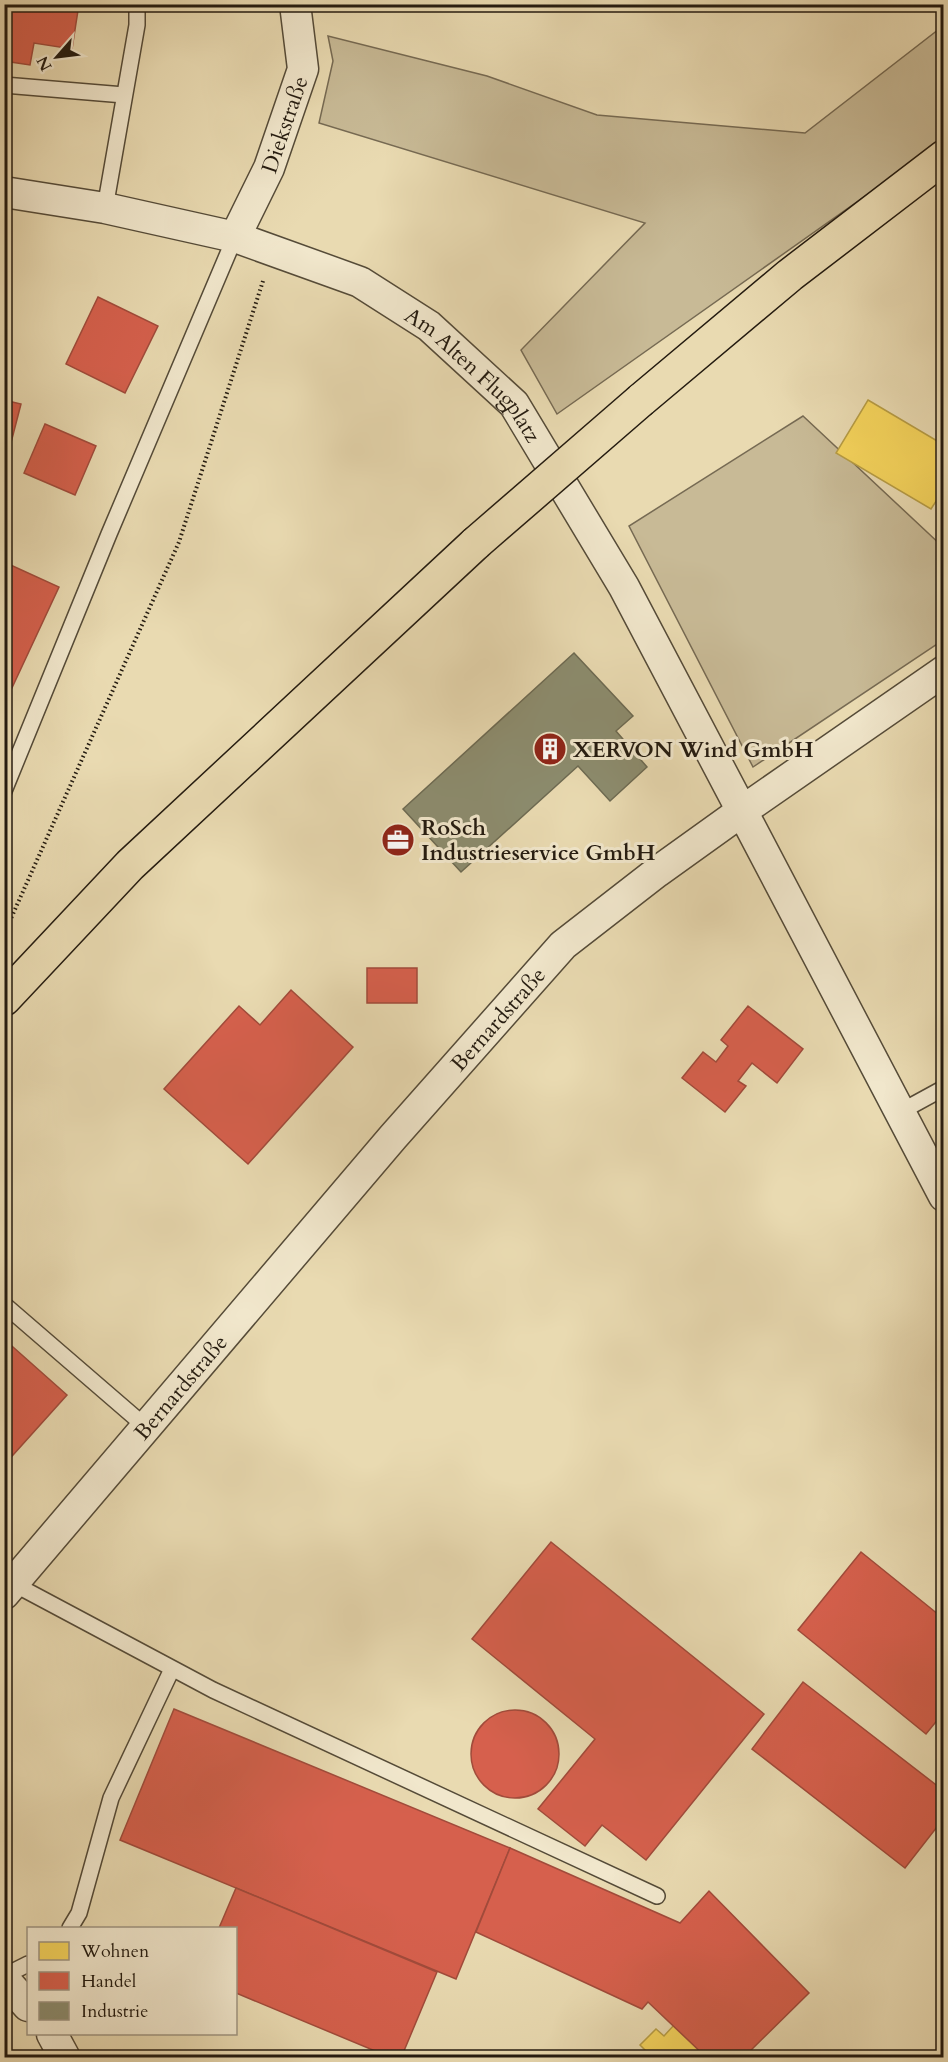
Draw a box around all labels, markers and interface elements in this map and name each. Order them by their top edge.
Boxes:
north arrow [27,27,87,87]
text: N [32,52,58,75]
street label: Diekstraße [254,72,315,177]
street label: Am Alten Flugplatz [399,300,548,448]
building icon: XERVON Wind GmbH [532,731,568,767]
place label: XERVON Wind GmbH [573,735,814,765]
place label: RoSch Industrieservice GmbH [421,813,655,868]
office icon: RoSch Industrieservice GmbH [380,822,416,858]
street label: Bernardstraße [444,961,553,1078]
street label: Bernardstraße [128,1328,235,1447]
legend [27,1927,237,2035]
text: Wohnen [80,1939,150,1964]
text: Handel [81,1969,137,1994]
text: Industrie [81,1999,148,2024]

